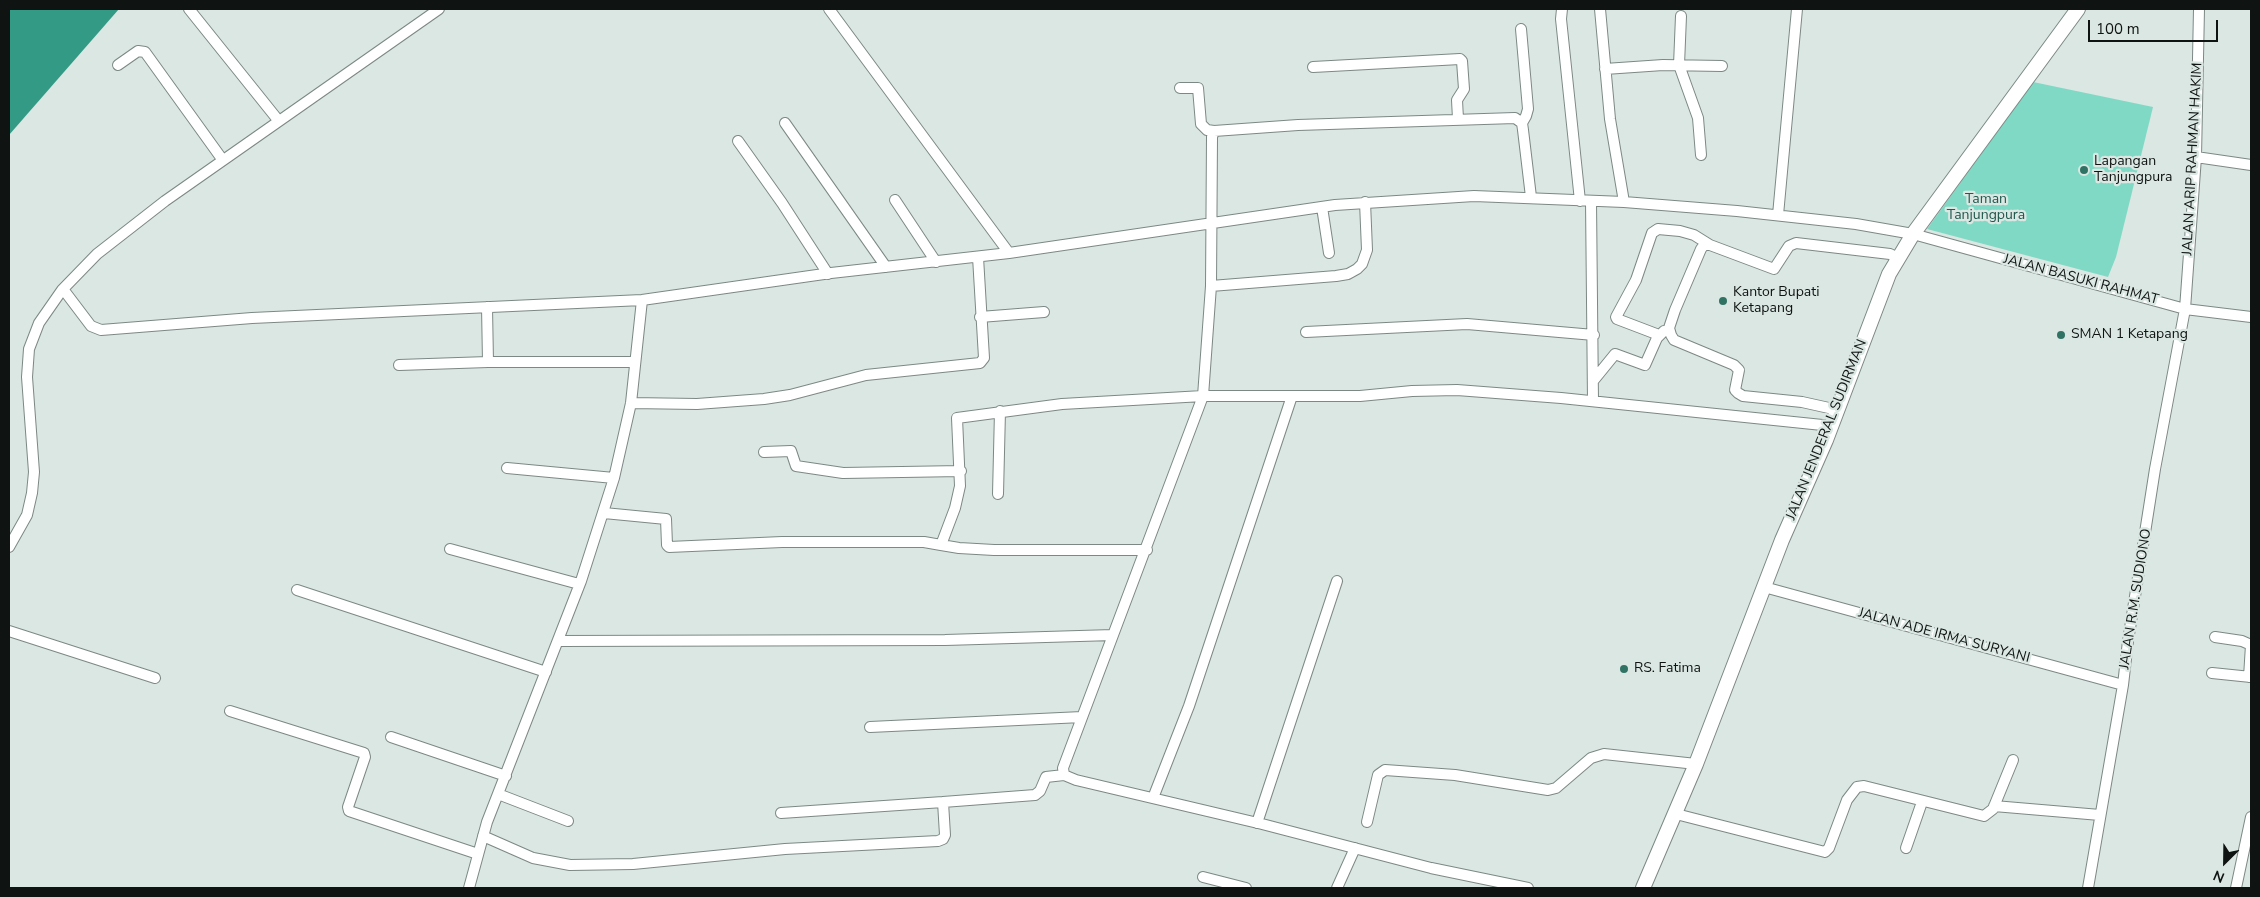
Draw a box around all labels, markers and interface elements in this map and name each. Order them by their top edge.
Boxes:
scale bar [2090,10,2220,42]
text: 100 m [2096,19,2140,39]
street label: JALAN ARIP RAHMAN HAKIM [2180,62,2206,256]
place label: Lapangan Tanjungpura [2094,154,2172,186]
marker: Lapangan Tanjungpura [2078,164,2090,176]
park label: Taman Tanjungpura [1947,192,2025,224]
street label: JALAN BASUKI RAHMAT [2002,251,2160,309]
place label: Kantor Bupati Ketapang [1733,285,1819,318]
marker: Kantor Bupati Ketapang [1717,295,1729,307]
place label: SMAN 1 Ketapang [2071,327,2188,343]
marker: SMAN 1 Ketapang [2055,329,2067,341]
street label: JALAN JENDERAL SUDIRMAN [1783,337,1871,523]
street label: JALAN R.M. SUDIONO [2117,527,2155,671]
street label: JALAN ADE IRMA SURYANI [1856,605,2032,667]
place label: RS. Fatima [1634,661,1701,677]
marker: RS. Fatima [1618,663,1630,675]
north arrow [2200,837,2250,887]
text: N [2210,865,2227,887]

